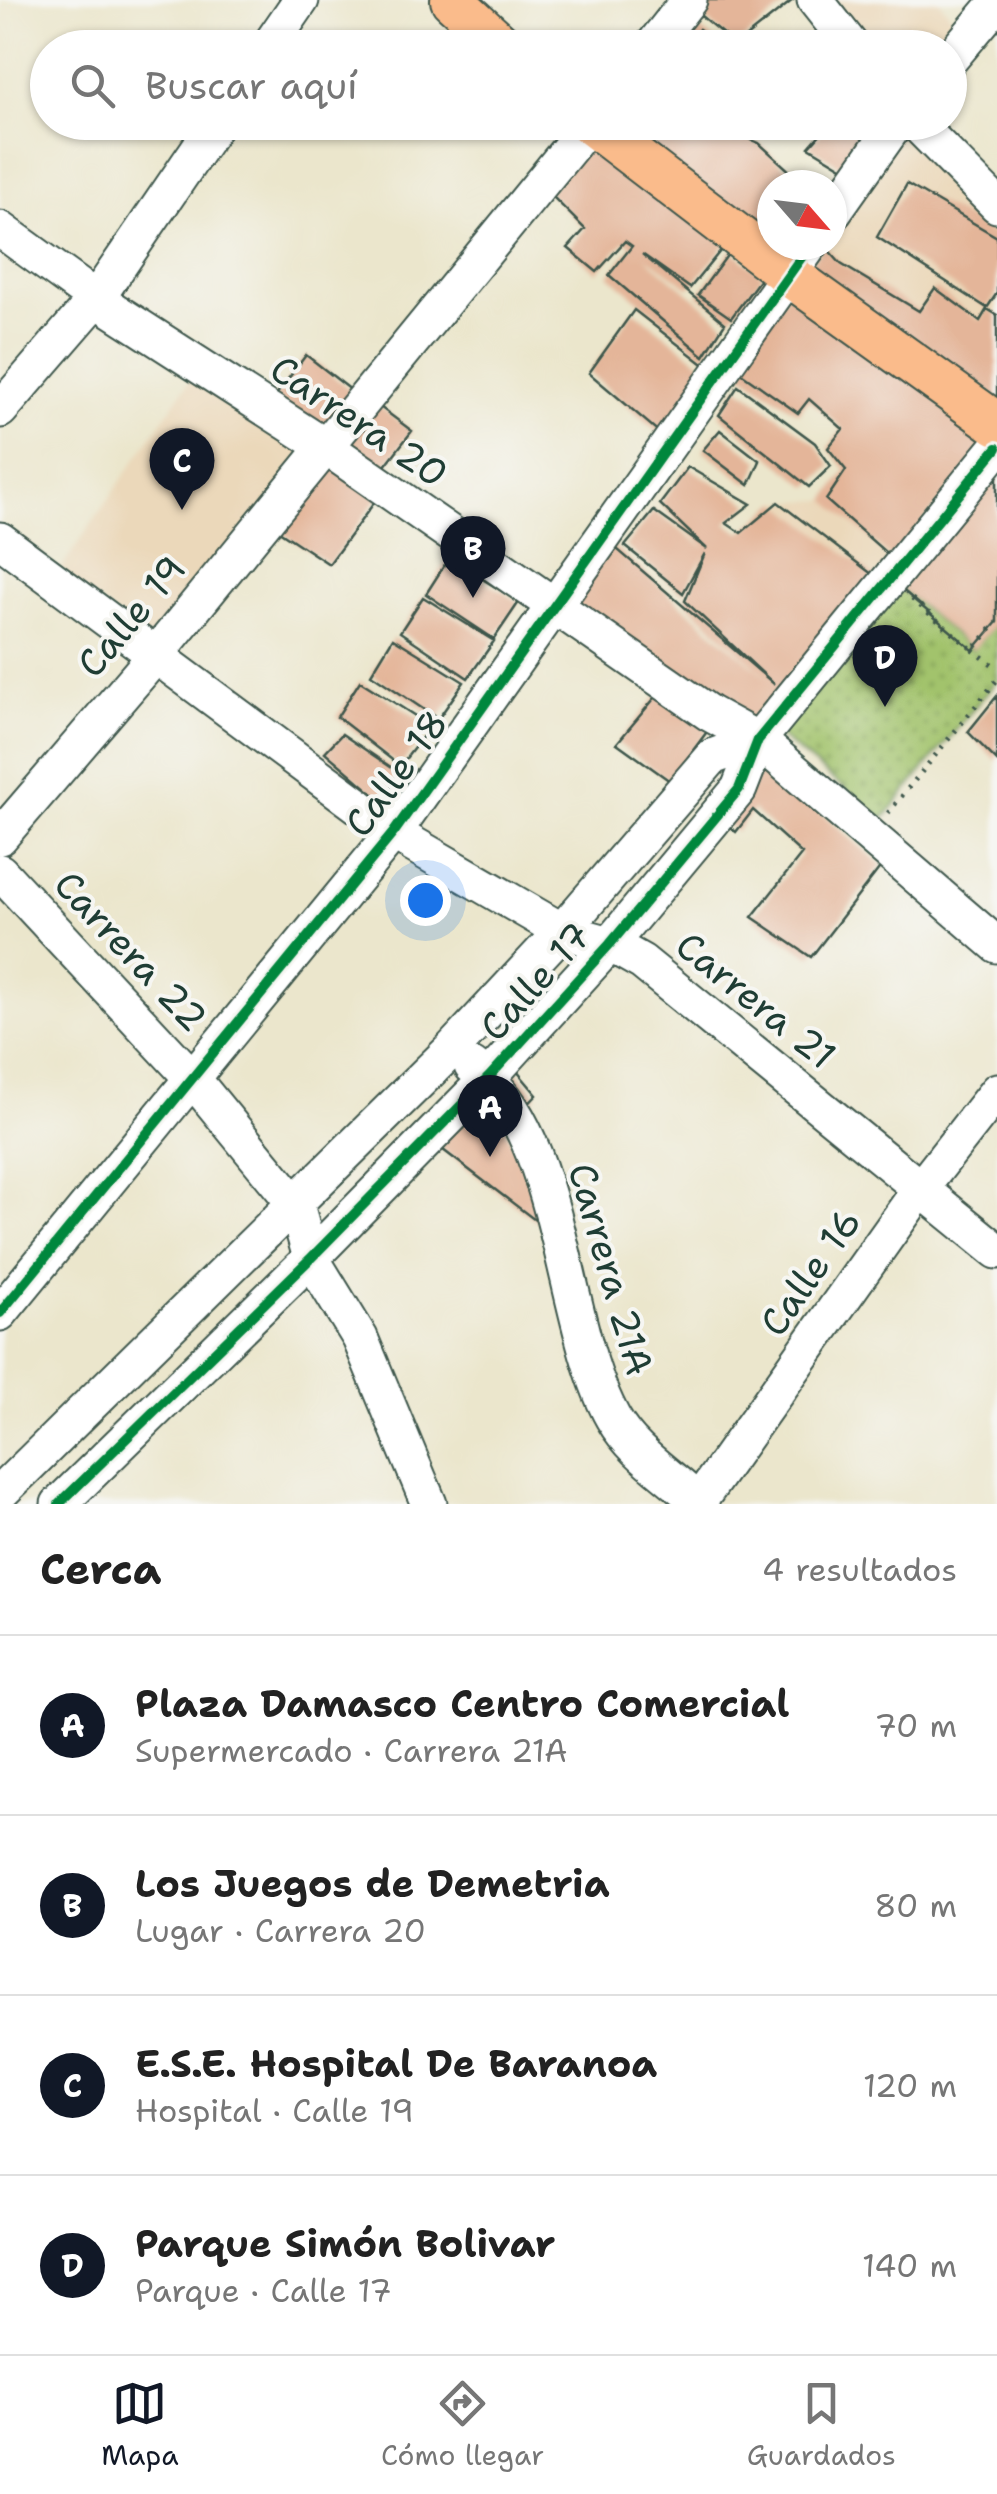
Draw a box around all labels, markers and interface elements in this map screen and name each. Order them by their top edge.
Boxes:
search box [30,30,967,140]
icon: search [65,58,120,113]
text: Buscar aquí [145,60,358,111]
north arrow [757,170,847,260]
street label: Carrera 20 [260,343,458,499]
pin: C [150,428,214,510]
pin: B [440,516,506,598]
street label: Calle 19 [65,544,197,688]
pin: D [852,624,918,707]
street label: Calle 18 [333,699,459,847]
street label: Carrera 22 [43,860,219,1042]
your location [400,875,451,926]
street label: Calle 17 [468,911,602,1051]
street label: Carrera 21 [665,920,847,1080]
pin: A [458,1074,522,1157]
street label: Carrera 21A [556,1157,666,1381]
street label: Calle 16 [748,1198,872,1346]
text: Cerca [40,1541,161,1597]
text: 4 resultados [762,1548,957,1591]
text: Plaza Damasco Centro Comercial [135,1678,789,1729]
text: A [60,1704,85,1747]
text: 70 m [874,1704,957,1747]
text: Supermercado · Carrera 21A [135,1729,567,1772]
text: Los Juegos de Demetria [135,1858,610,1909]
text: B [63,1884,82,1927]
text: 80 m [874,1884,957,1927]
text: Lugar · Carrera 20 [135,1909,426,1952]
text: E.S.E. Hospital De Baranoa [135,2038,657,2089]
text: C [63,2064,82,2107]
text: 120 m [863,2064,957,2107]
text: Hospital · Calle 19 [135,2089,414,2132]
text: Parque Simón Bolivar [135,2218,556,2269]
text: D [61,2244,84,2287]
text: 140 m [862,2244,957,2287]
text: Parque · Calle 17 [135,2269,392,2312]
tab: Mapa [101,2376,179,2474]
tab: Cómo llegar [381,2376,544,2474]
tab: Guardados [747,2376,896,2474]

